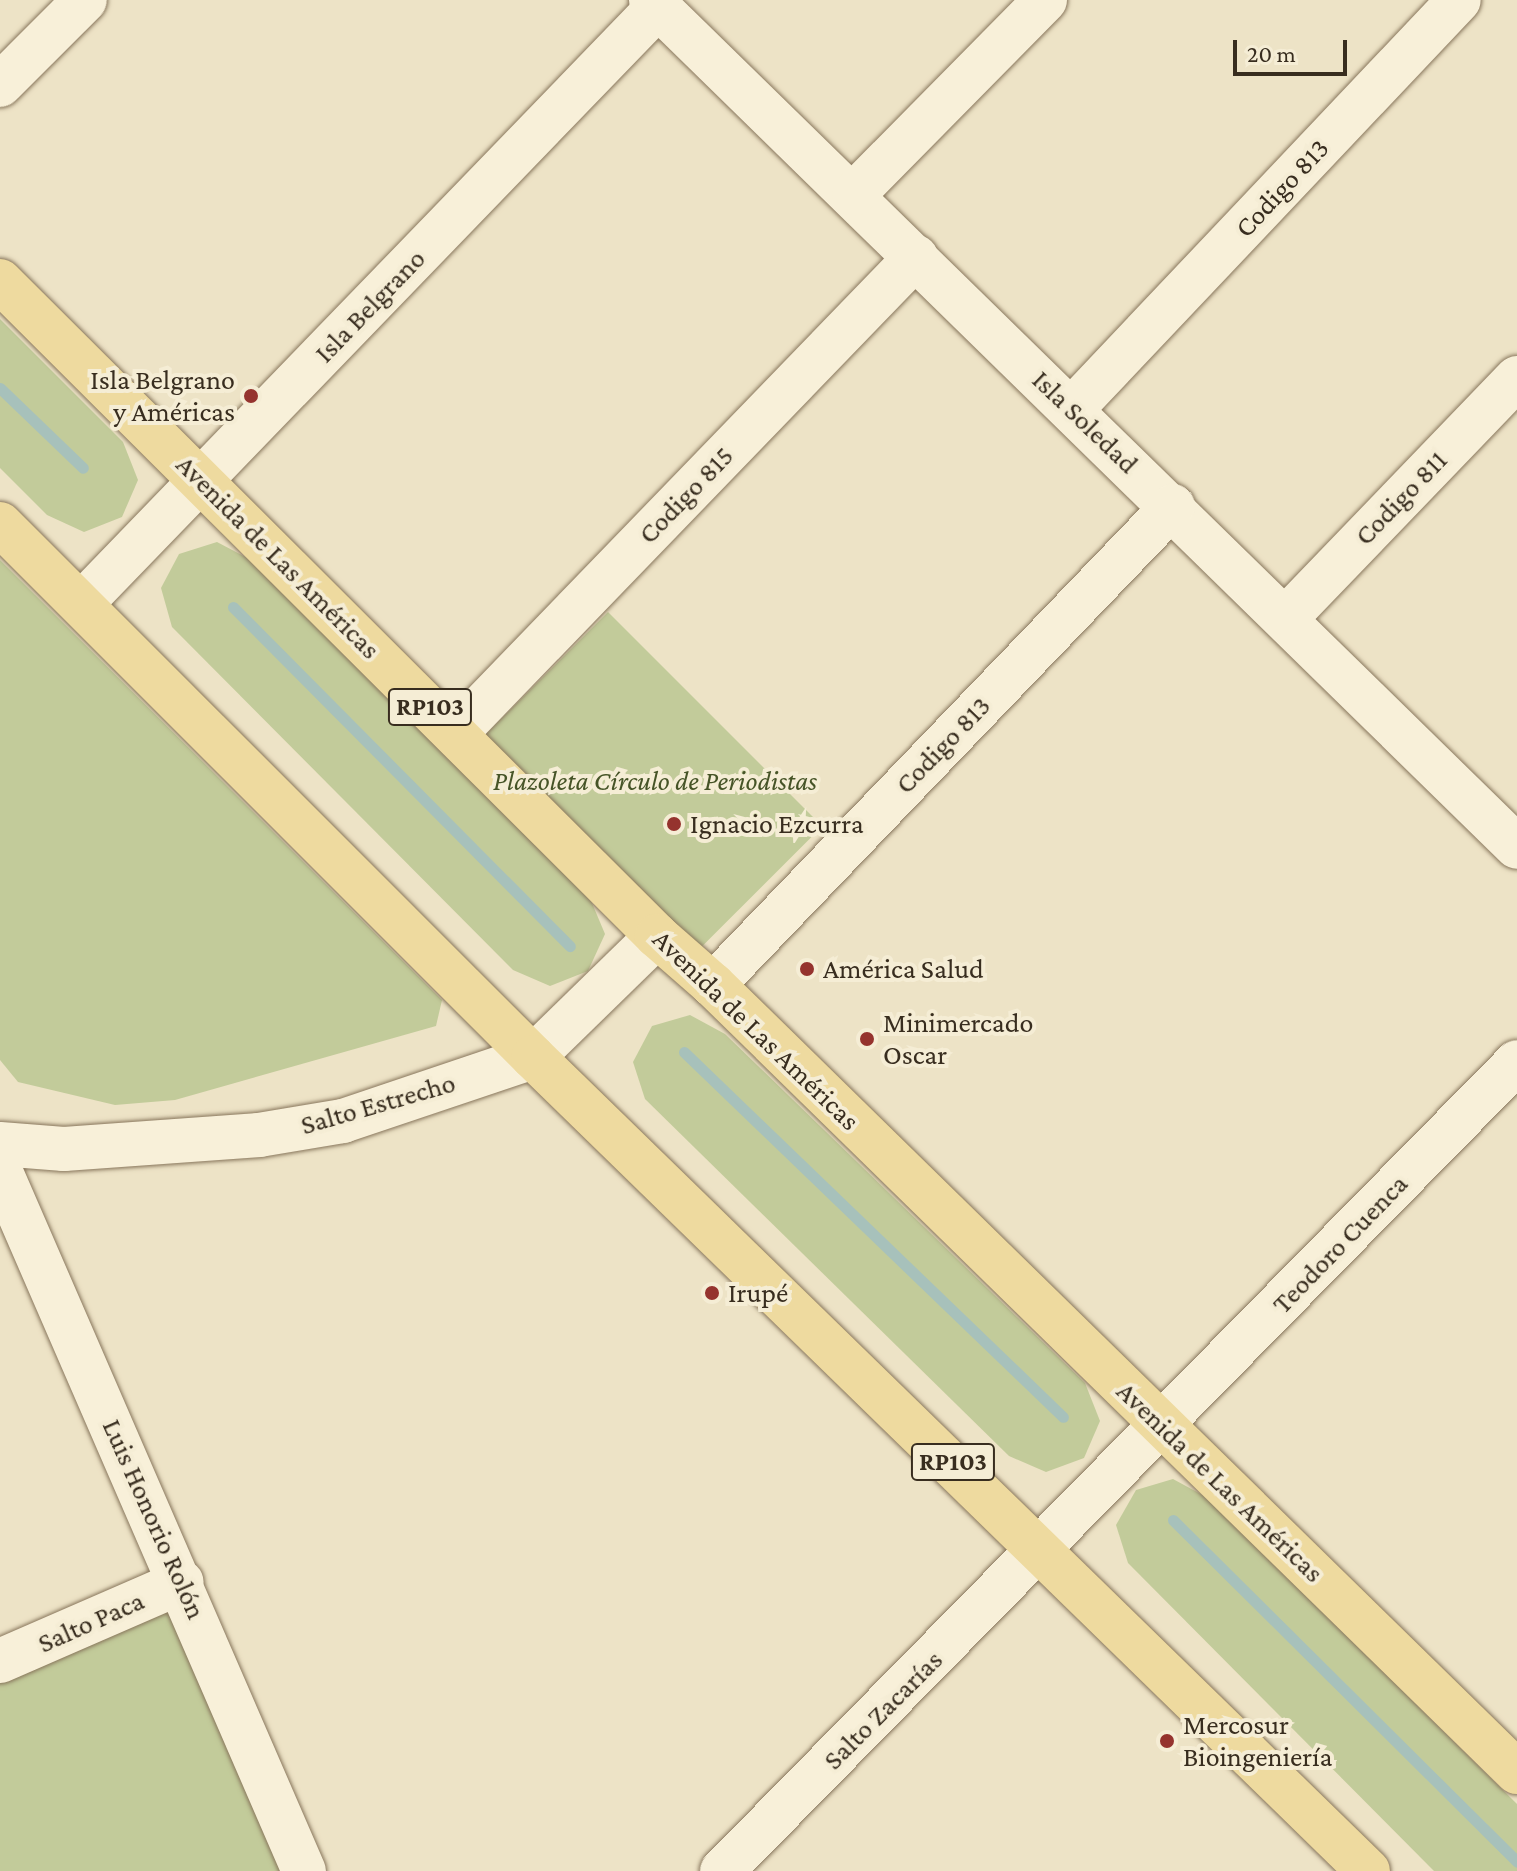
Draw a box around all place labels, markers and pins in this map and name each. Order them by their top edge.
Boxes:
place label: Isla Belgrano y Américas [90,363,235,429]
marker: Isla Belgrano y Américas [242,387,260,405]
place label: Ignacio Ezcurra [690,807,864,841]
marker: Ignacio Ezcurra [665,815,683,833]
place label: América Salud [823,952,984,986]
marker: América Salud [798,960,816,978]
place label: Minimercado Oscar [883,1006,1033,1072]
marker: Minimercado Oscar [858,1030,876,1048]
place label: Irupé [728,1276,788,1310]
marker: Irupé [703,1284,721,1302]
place label: Mercosur Bioingeniería [1183,1708,1333,1774]
marker: Mercosur Bioingeniería [1158,1732,1176,1750]

